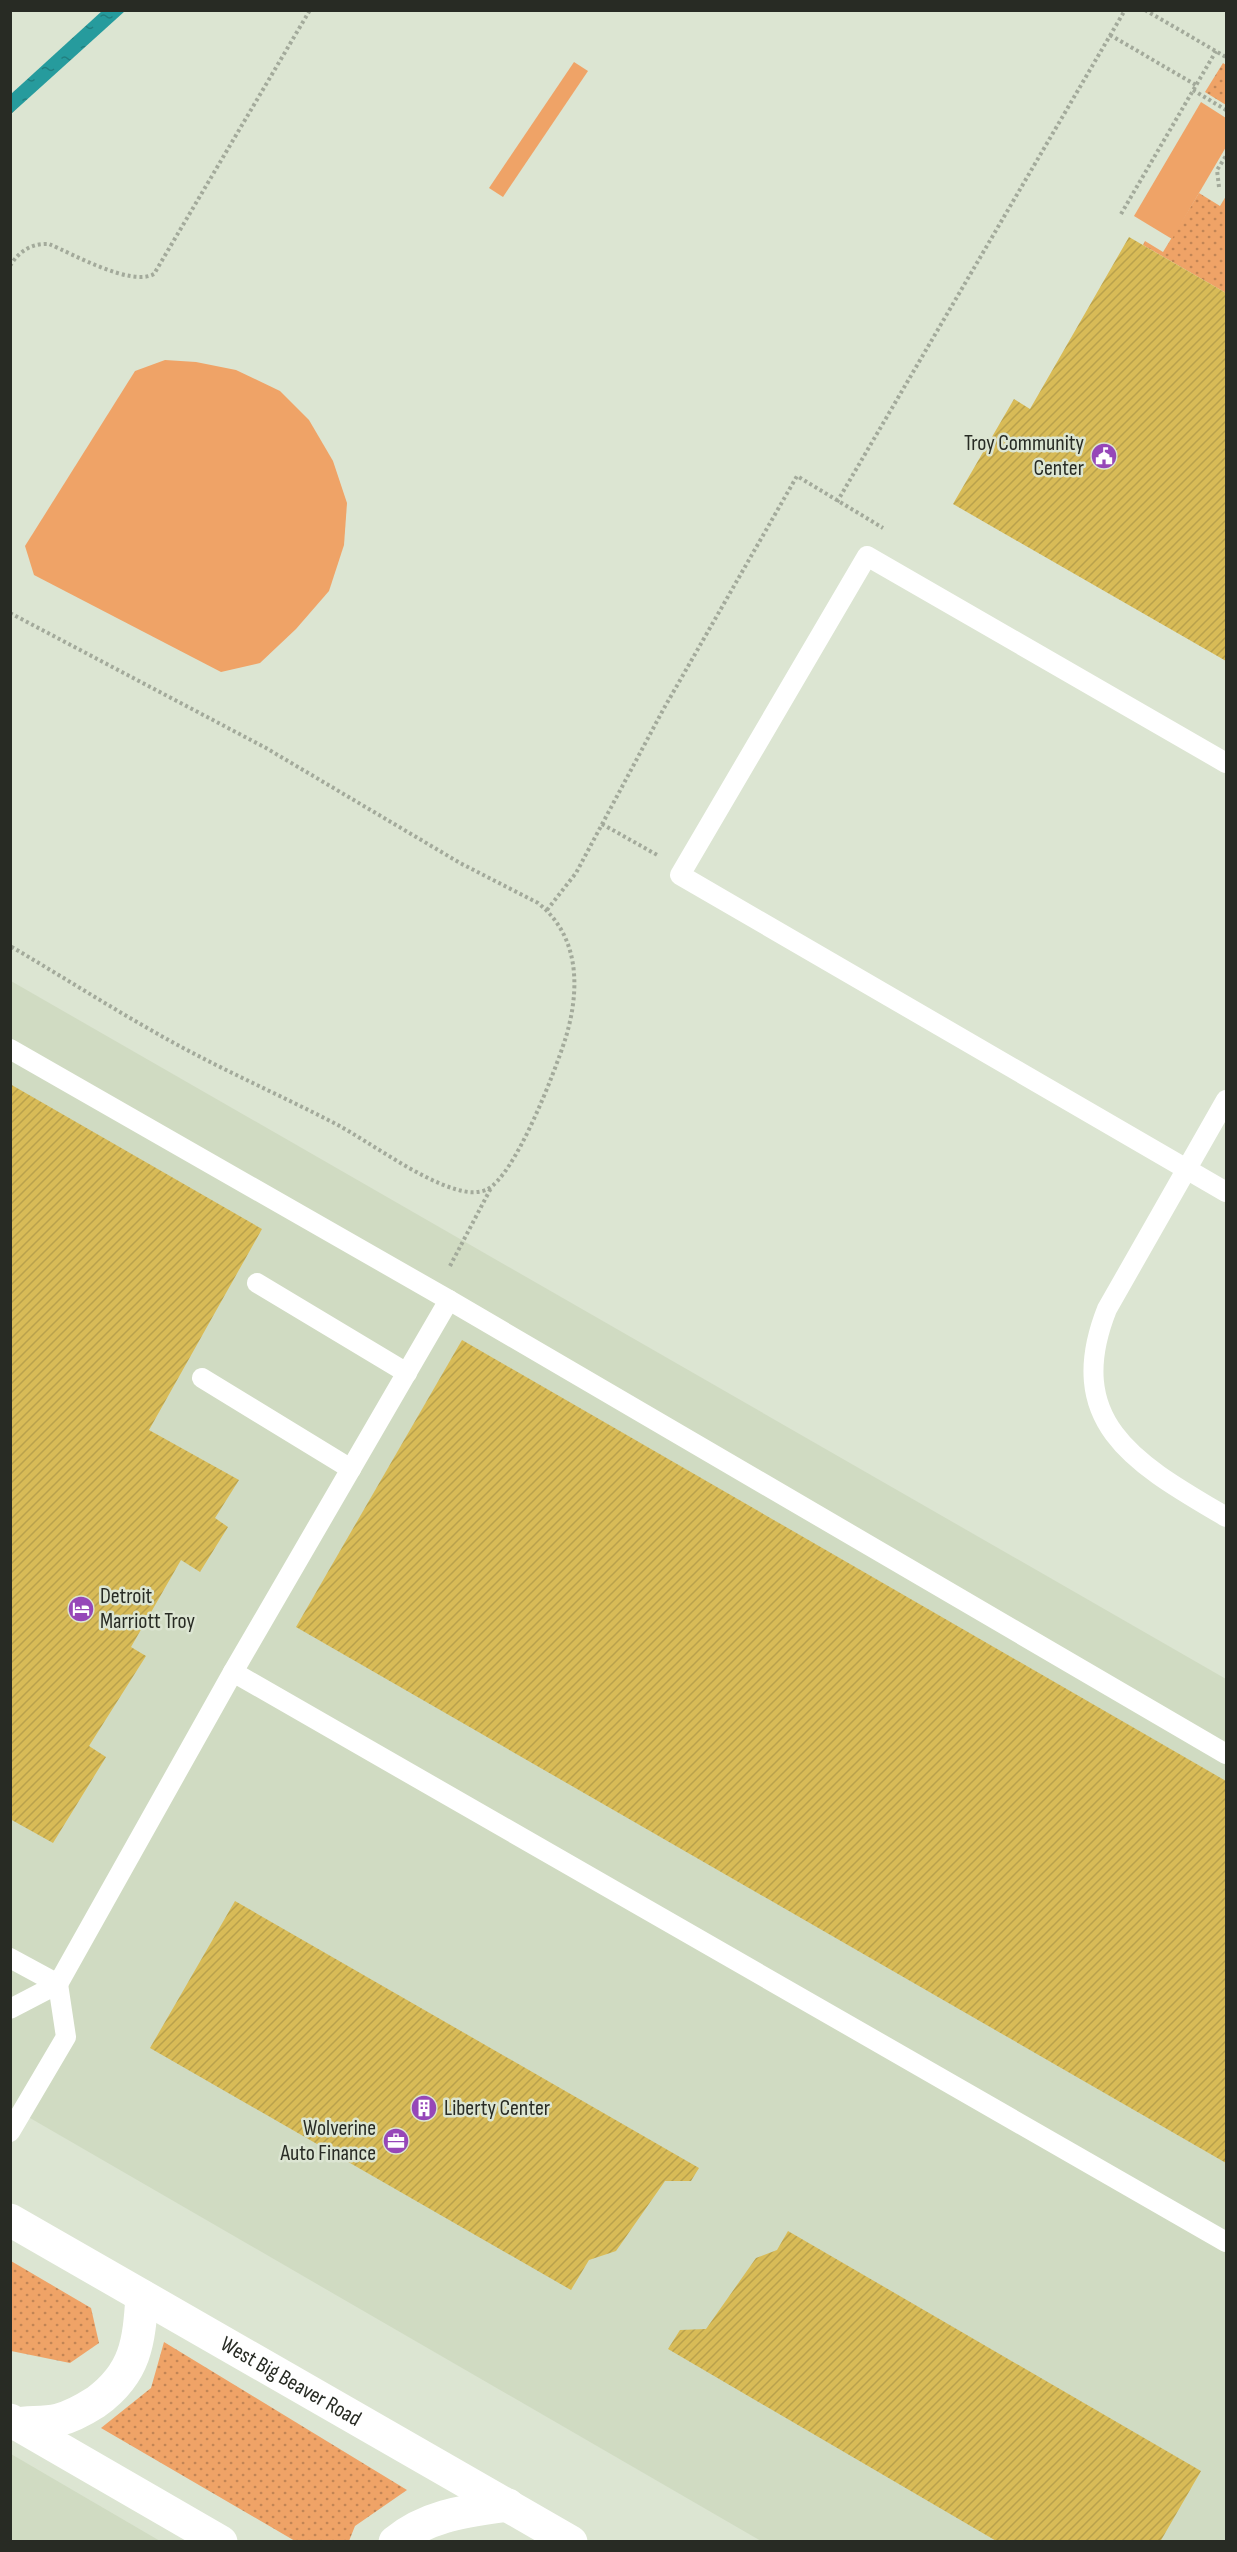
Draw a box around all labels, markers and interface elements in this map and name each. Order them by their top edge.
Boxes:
place label: Troy Community Center [964,430,1085,482]
public building icon: Troy Community Center [1089,441,1119,471]
place label: Detroit Marriott Troy [100,1583,196,1635]
hotel icon: Detroit Marriott Troy [66,1594,96,1624]
building icon: Liberty Center [409,2093,439,2123]
place label: Liberty Center [444,2095,550,2122]
place label: Wolverine Auto Finance [280,2115,376,2167]
office icon: Wolverine Auto Finance [381,2126,411,2156]
street label: West Big Beaver Road [216,2330,366,2432]

